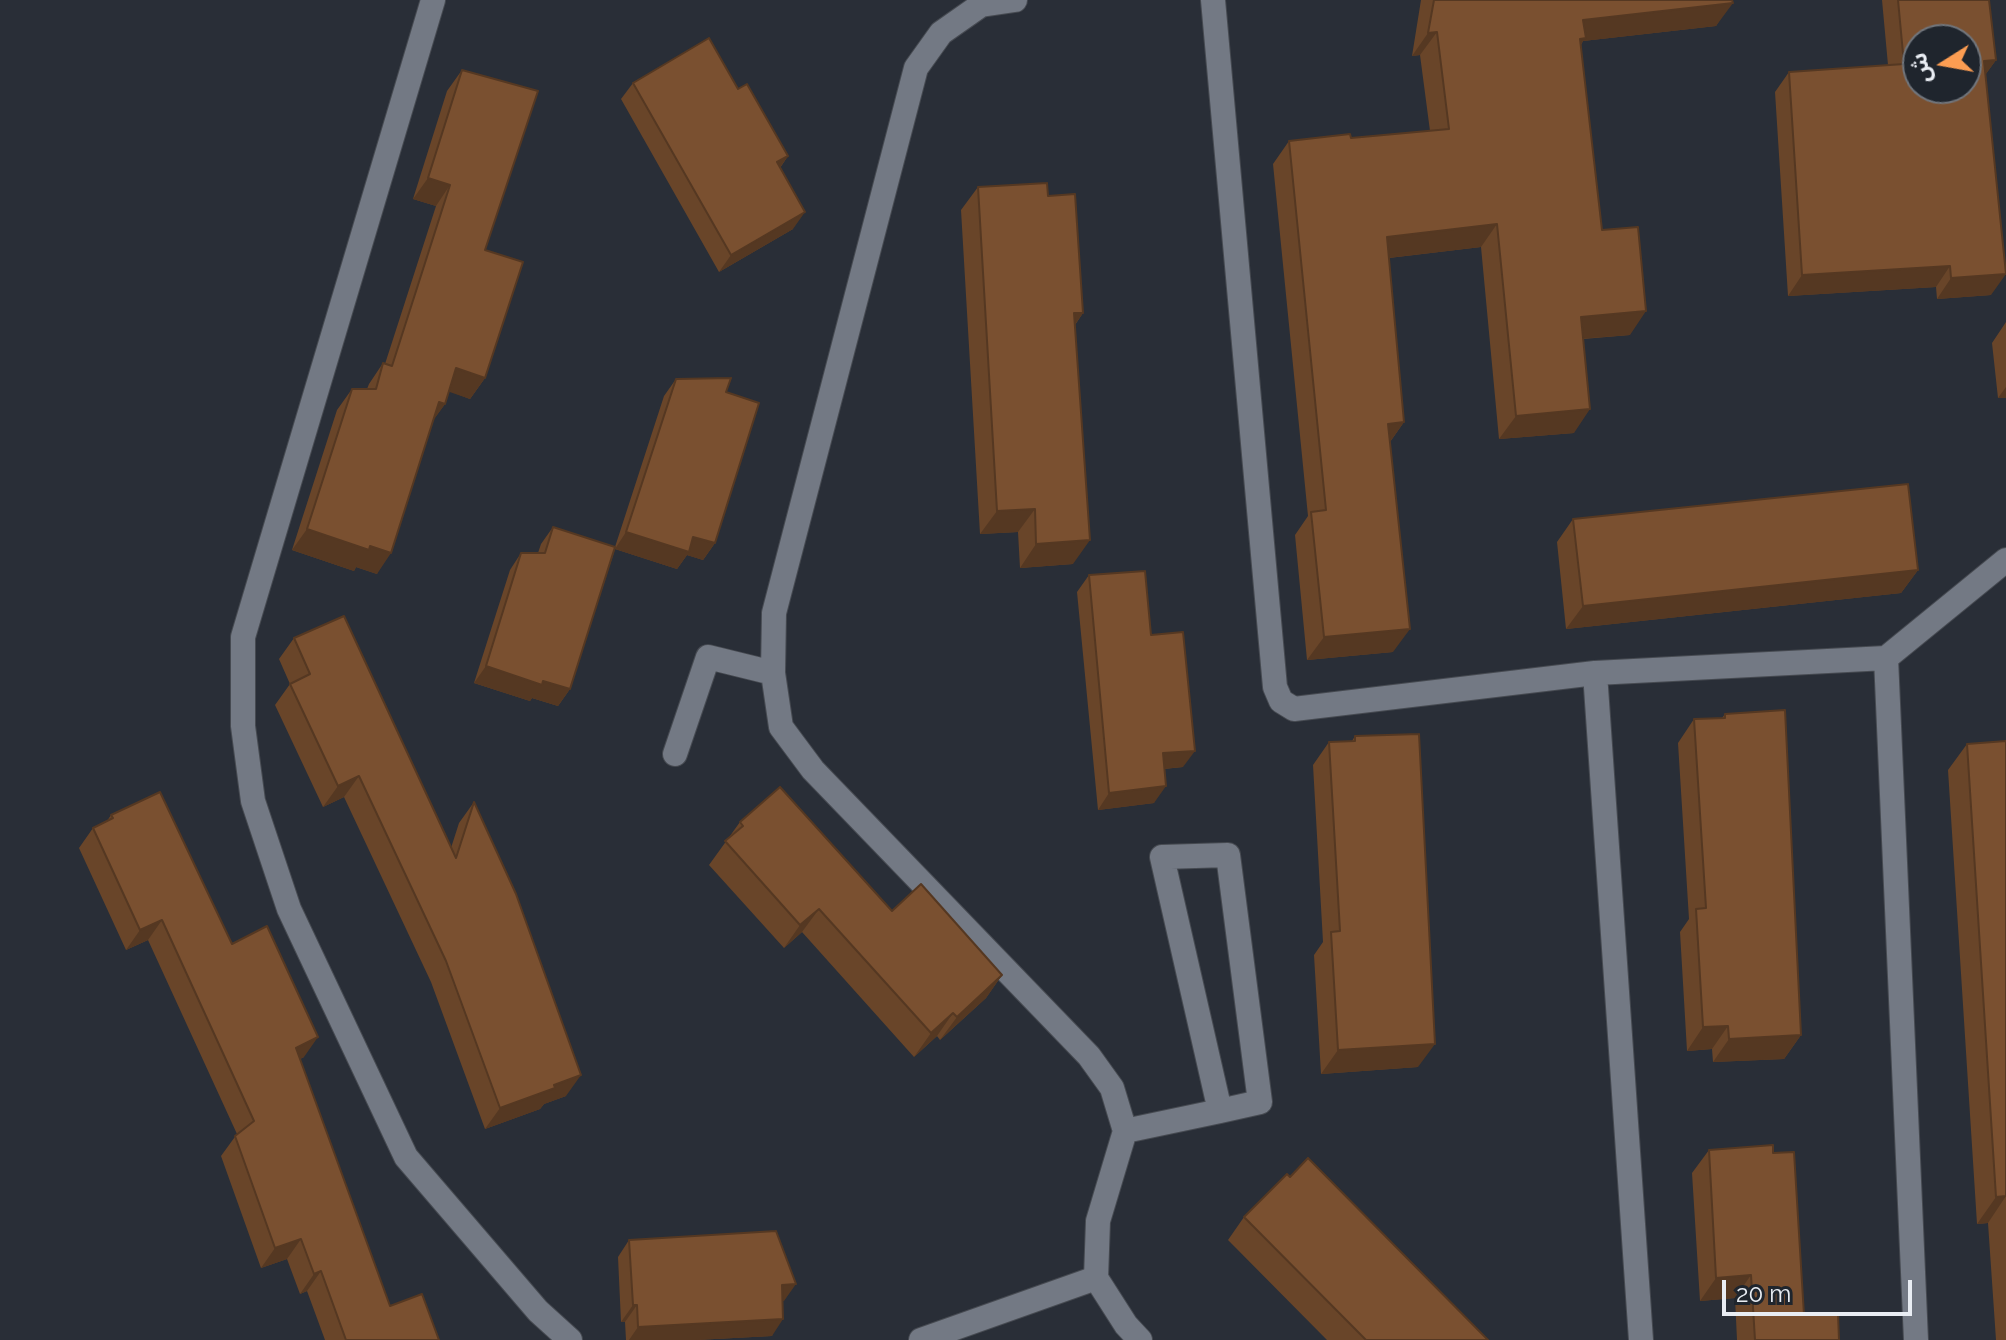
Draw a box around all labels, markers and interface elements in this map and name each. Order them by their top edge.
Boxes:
north arrow [1902,24,1982,104]
text: ش [1905,51,1936,85]
scale bar [1726,1264,1916,1314]
text: 20 m [1736,1279,1791,1308]

